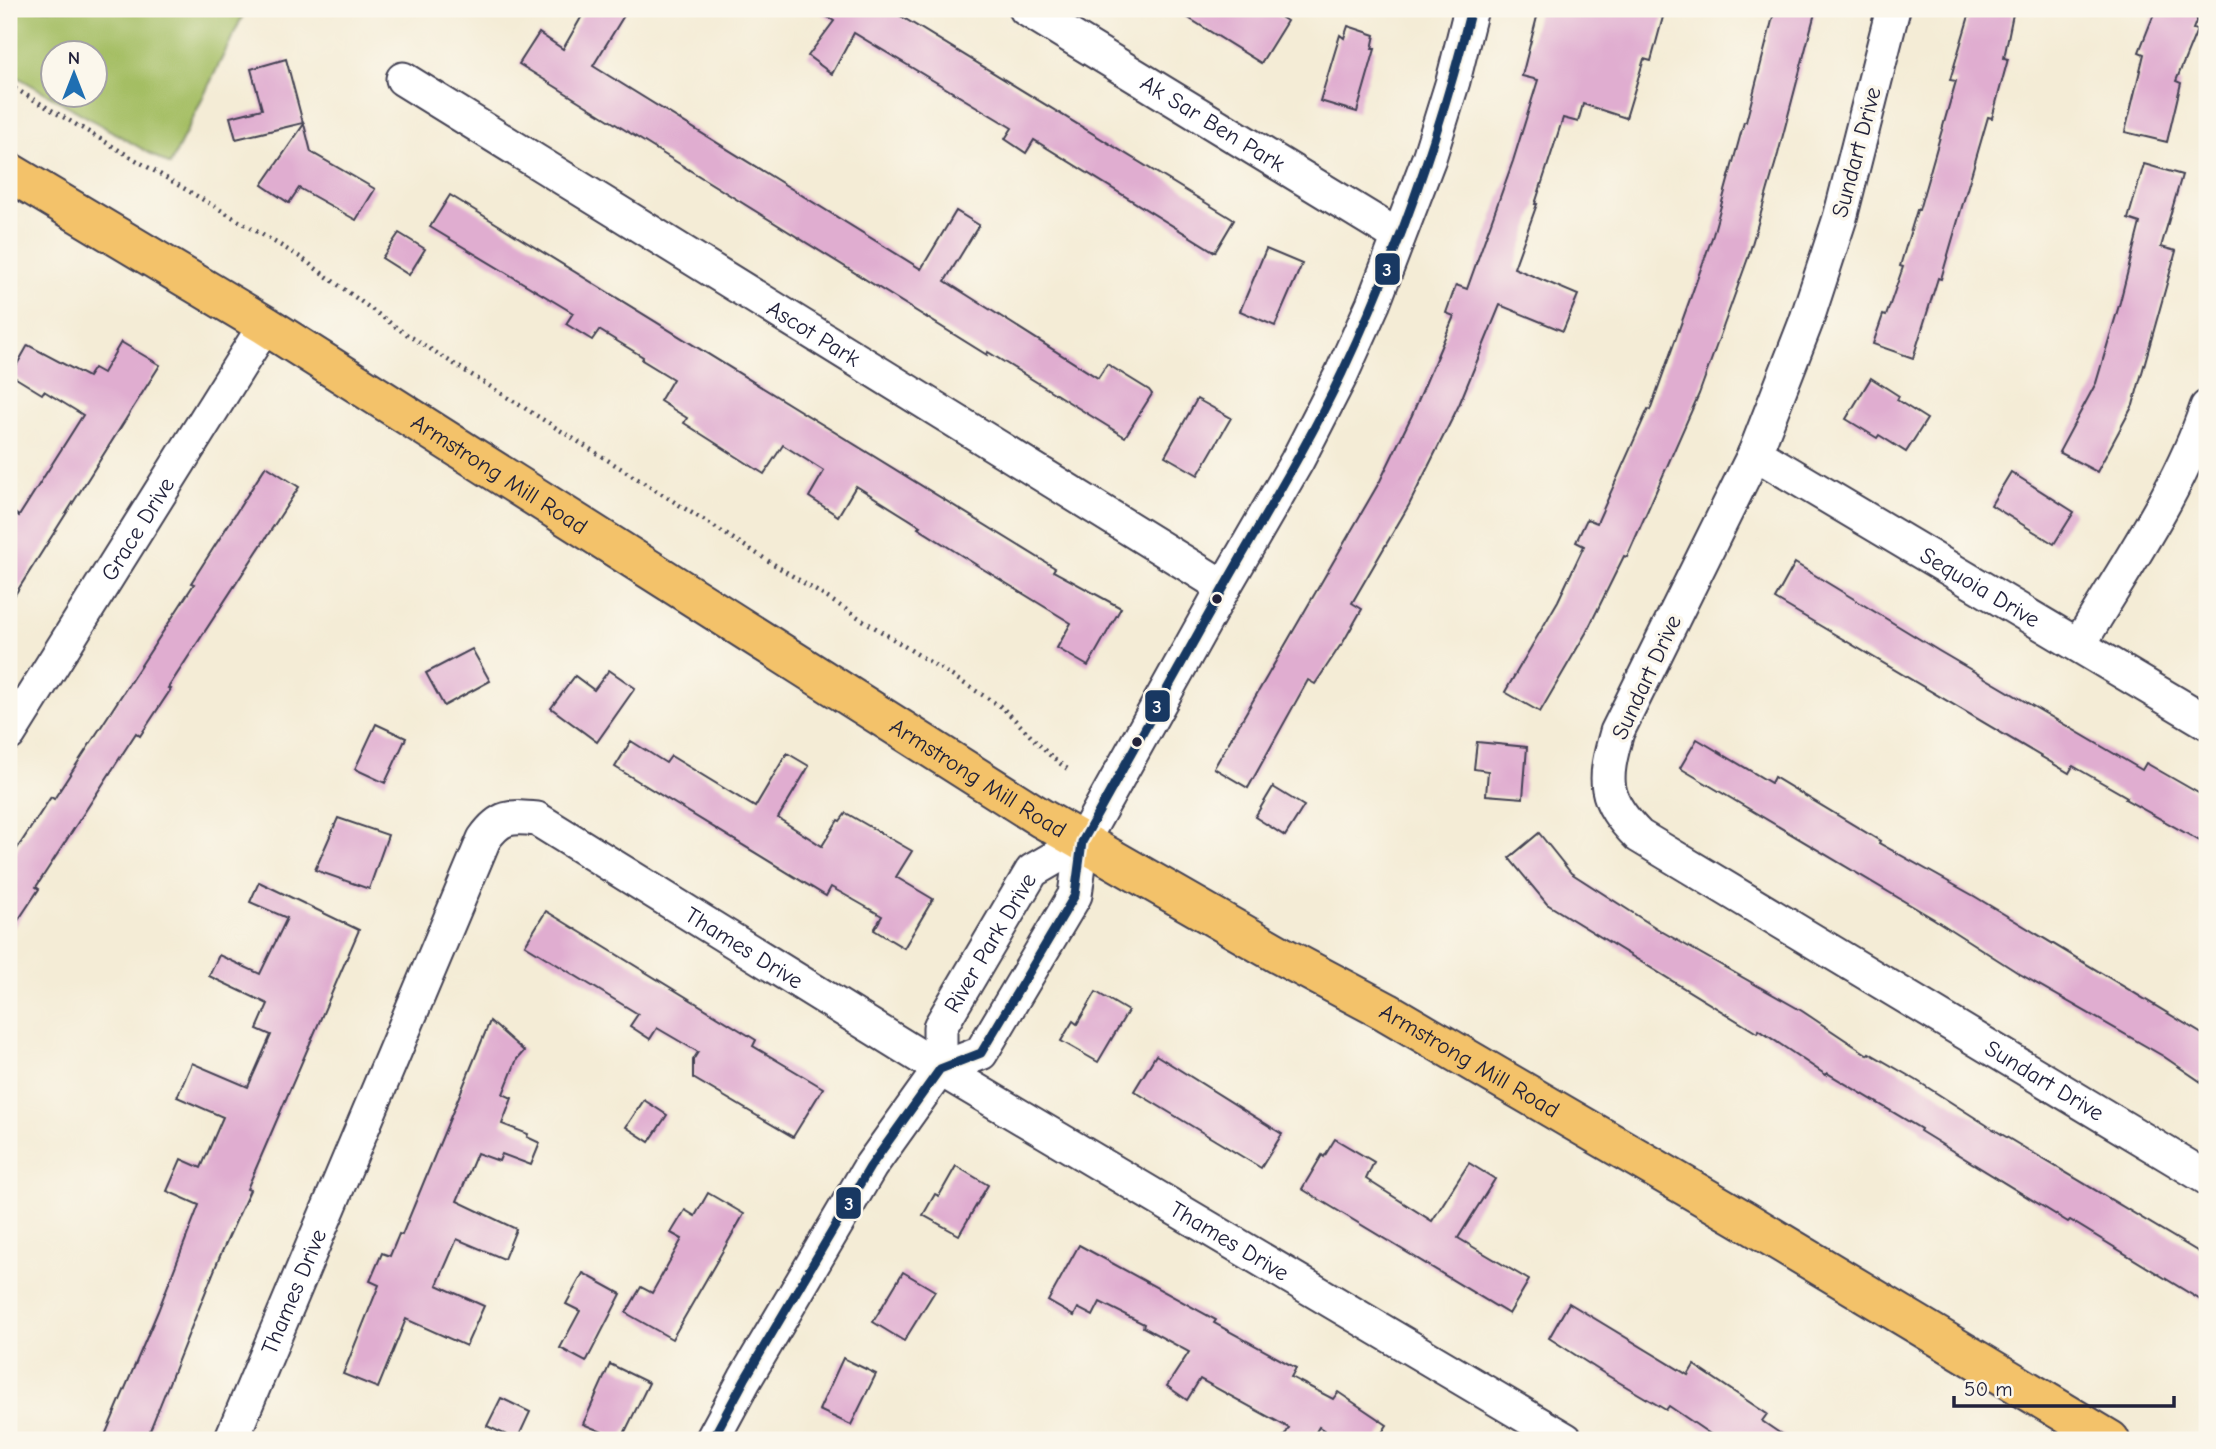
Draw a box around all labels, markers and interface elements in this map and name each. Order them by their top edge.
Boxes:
north arrow [38,38,108,108]
text: N [68,47,80,69]
street label: Ak Sar Ben Park [1136,69,1290,178]
street label: Sundart Drive [1826,84,1887,220]
line badge: 3 [1374,252,1401,286]
text: 3 [1382,259,1392,281]
street label: Ascot Park [762,295,865,372]
street label: Armstrong Mill Road [406,408,592,540]
street label: Grace Drive [95,472,180,586]
street label: Sequoia Drive [1915,541,2045,633]
unlabelled marker [1210,592,1224,606]
street label: Sundart Drive [1606,611,1687,744]
line badge: 3 [1144,689,1171,723]
text: 3 [1152,696,1162,718]
street label: Armstrong Mill Road [885,713,1071,844]
unlabelled marker [1130,735,1144,749]
street label: River Park Drive [939,868,1042,1018]
street label: Thames Drive [680,901,808,995]
street label: Armstrong Mill Road [1375,998,1564,1123]
street label: Sundart Drive [1980,1034,2109,1127]
line badge: 3 [835,1186,862,1220]
text: 3 [844,1193,854,1215]
street label: Thames Drive [1165,1195,1294,1287]
street label: Thames Drive [256,1225,332,1359]
scale bar [1954,1365,2174,1409]
text: 50 m [1964,1377,2013,1401]

